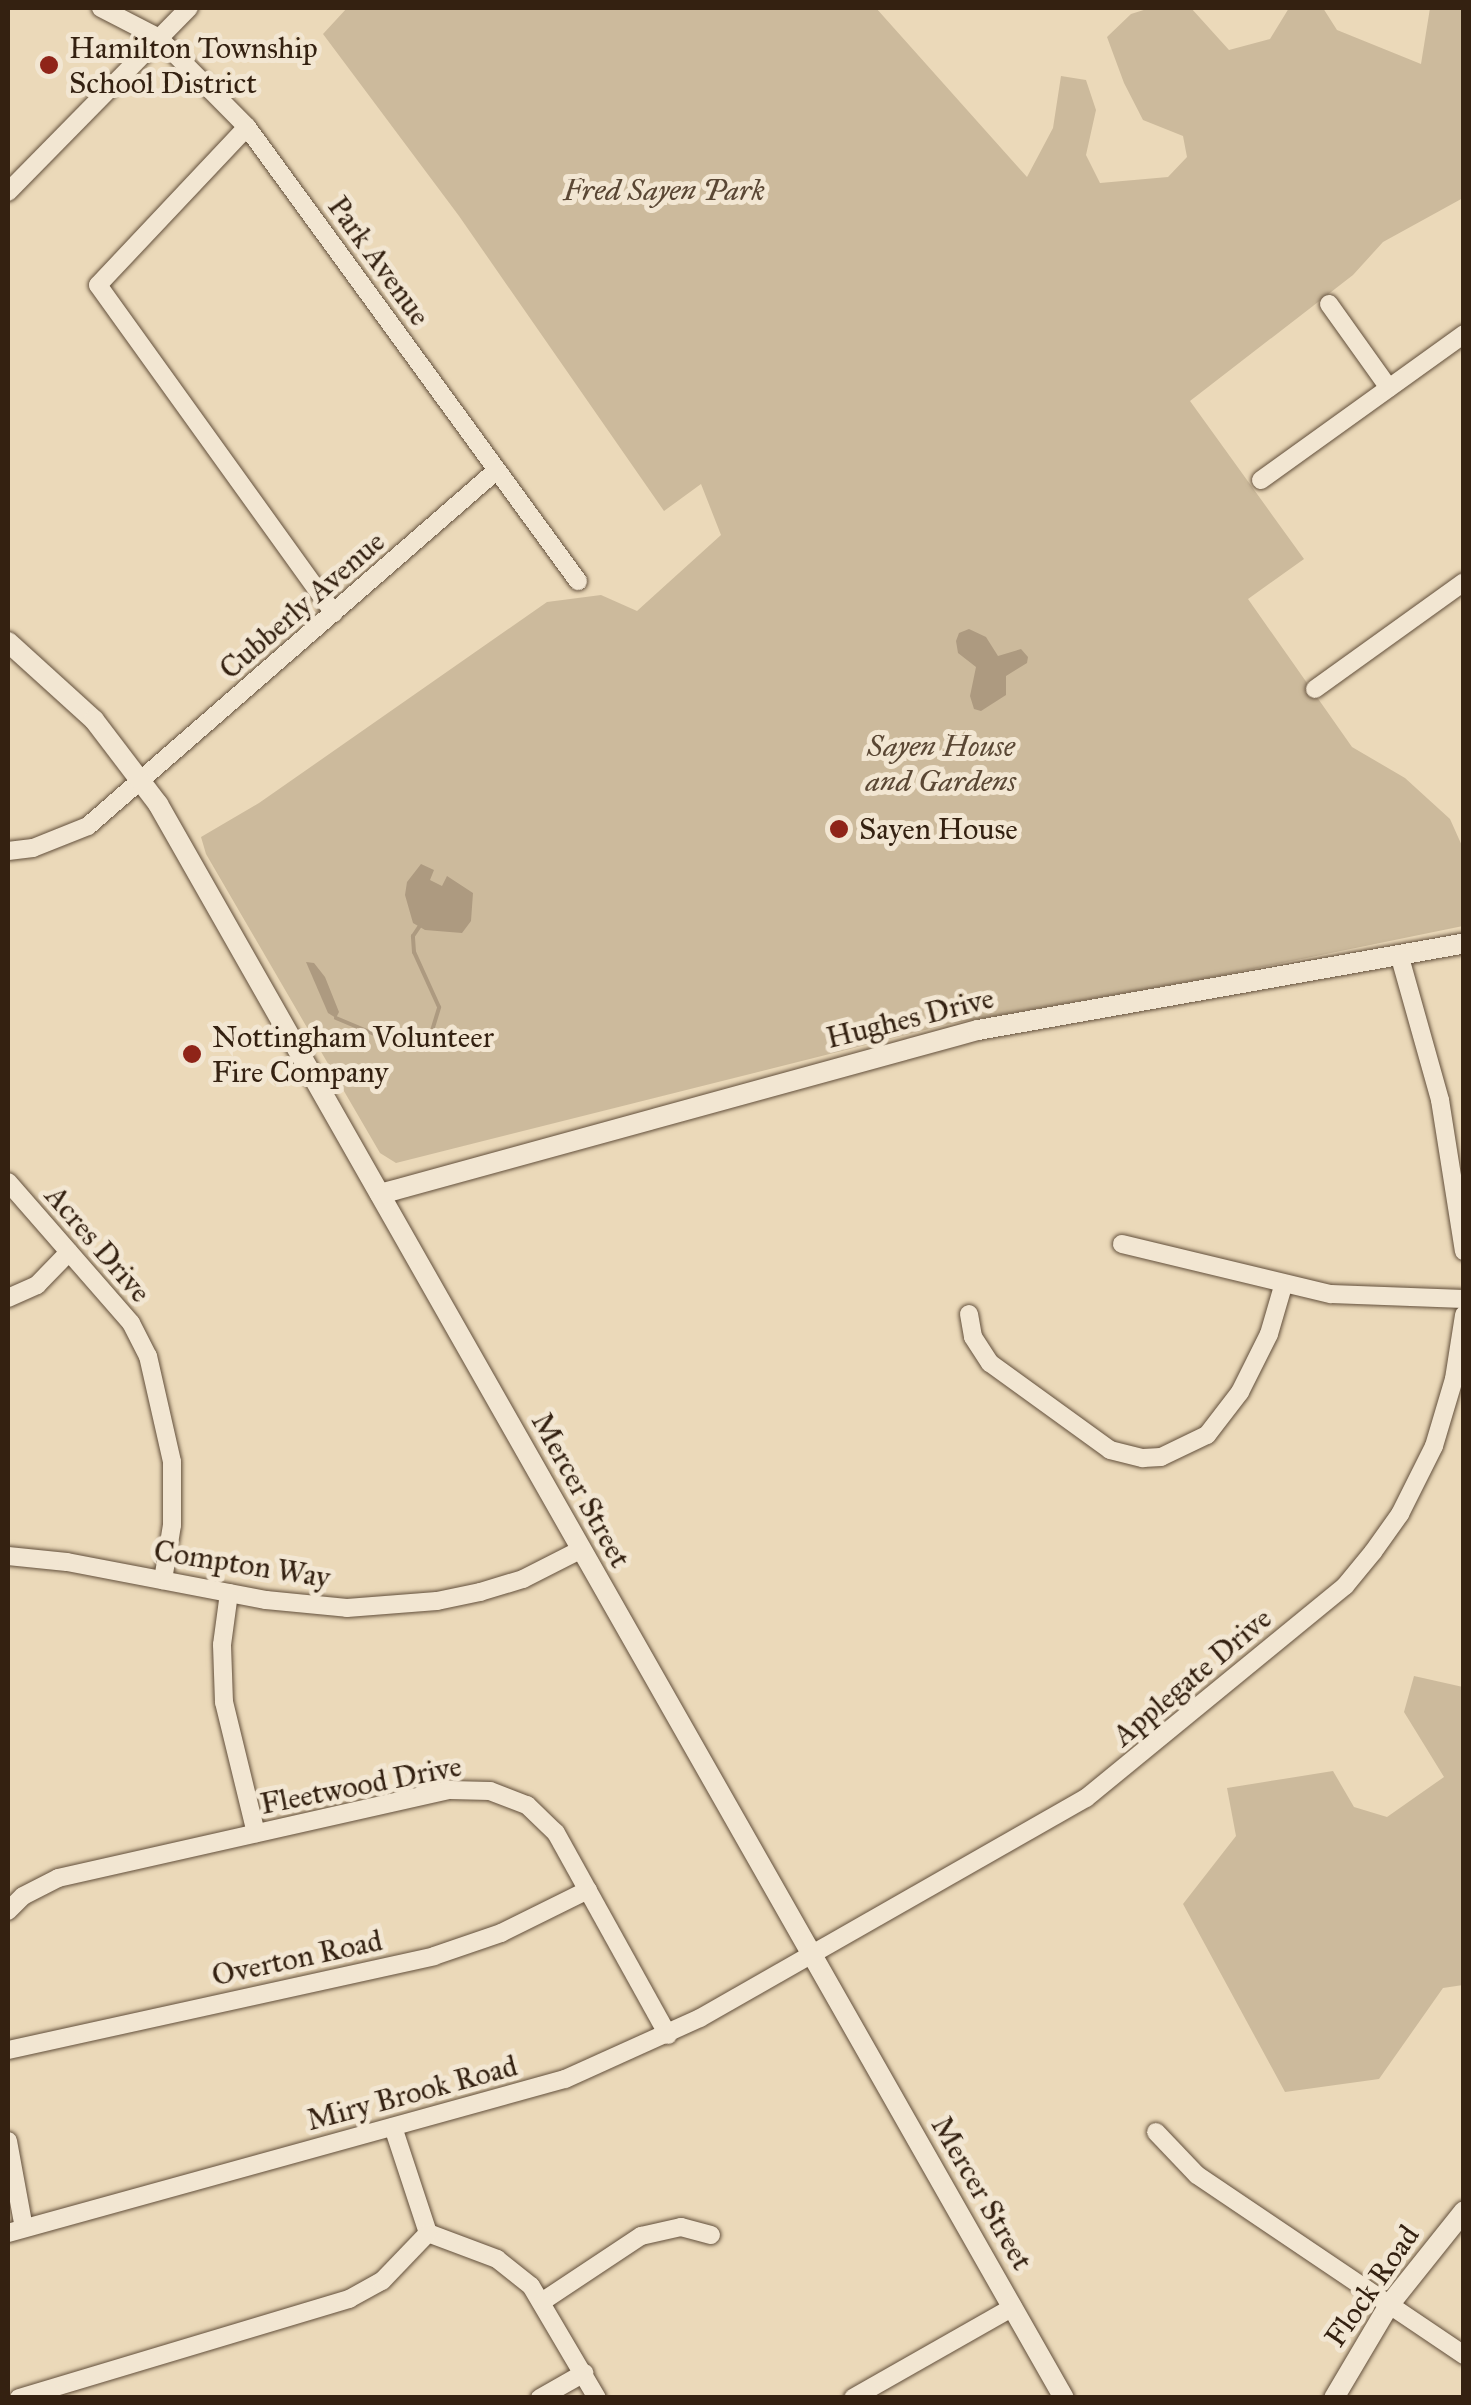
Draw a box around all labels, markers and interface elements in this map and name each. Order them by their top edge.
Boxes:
place label: Hamilton Township School District [69,30,318,100]
marker: Hamilton Township School District [38,54,60,76]
park label: Fred Sayen Park [563,172,765,208]
street label: Park Avenue [320,189,438,333]
street label: Cubberly Avenue [212,523,392,687]
park label: Sayen House and Gardens [866,728,1016,798]
place label: Sayen House [859,811,1018,847]
marker: Sayen House [828,818,850,840]
street label: Hughes Drive [822,980,998,1056]
place label: Nottingham Volunteer Fire Company [212,1019,494,1090]
marker: Nottingham Volunteer Fire Company [181,1043,203,1065]
street label: Acres Drive [38,1178,158,1310]
street label: Mercer Street [524,1406,638,1574]
street label: Compton Way [151,1532,333,1596]
street label: Applegate Drive [1105,1600,1279,1754]
street label: Fleetwood Drive [257,1748,465,1822]
street label: Overton Road [209,1922,385,1994]
street label: Miry Brook Road [303,2048,521,2138]
street label: Mercer Street [924,2110,1040,2276]
street label: Flock Road [1317,2218,1427,2354]

